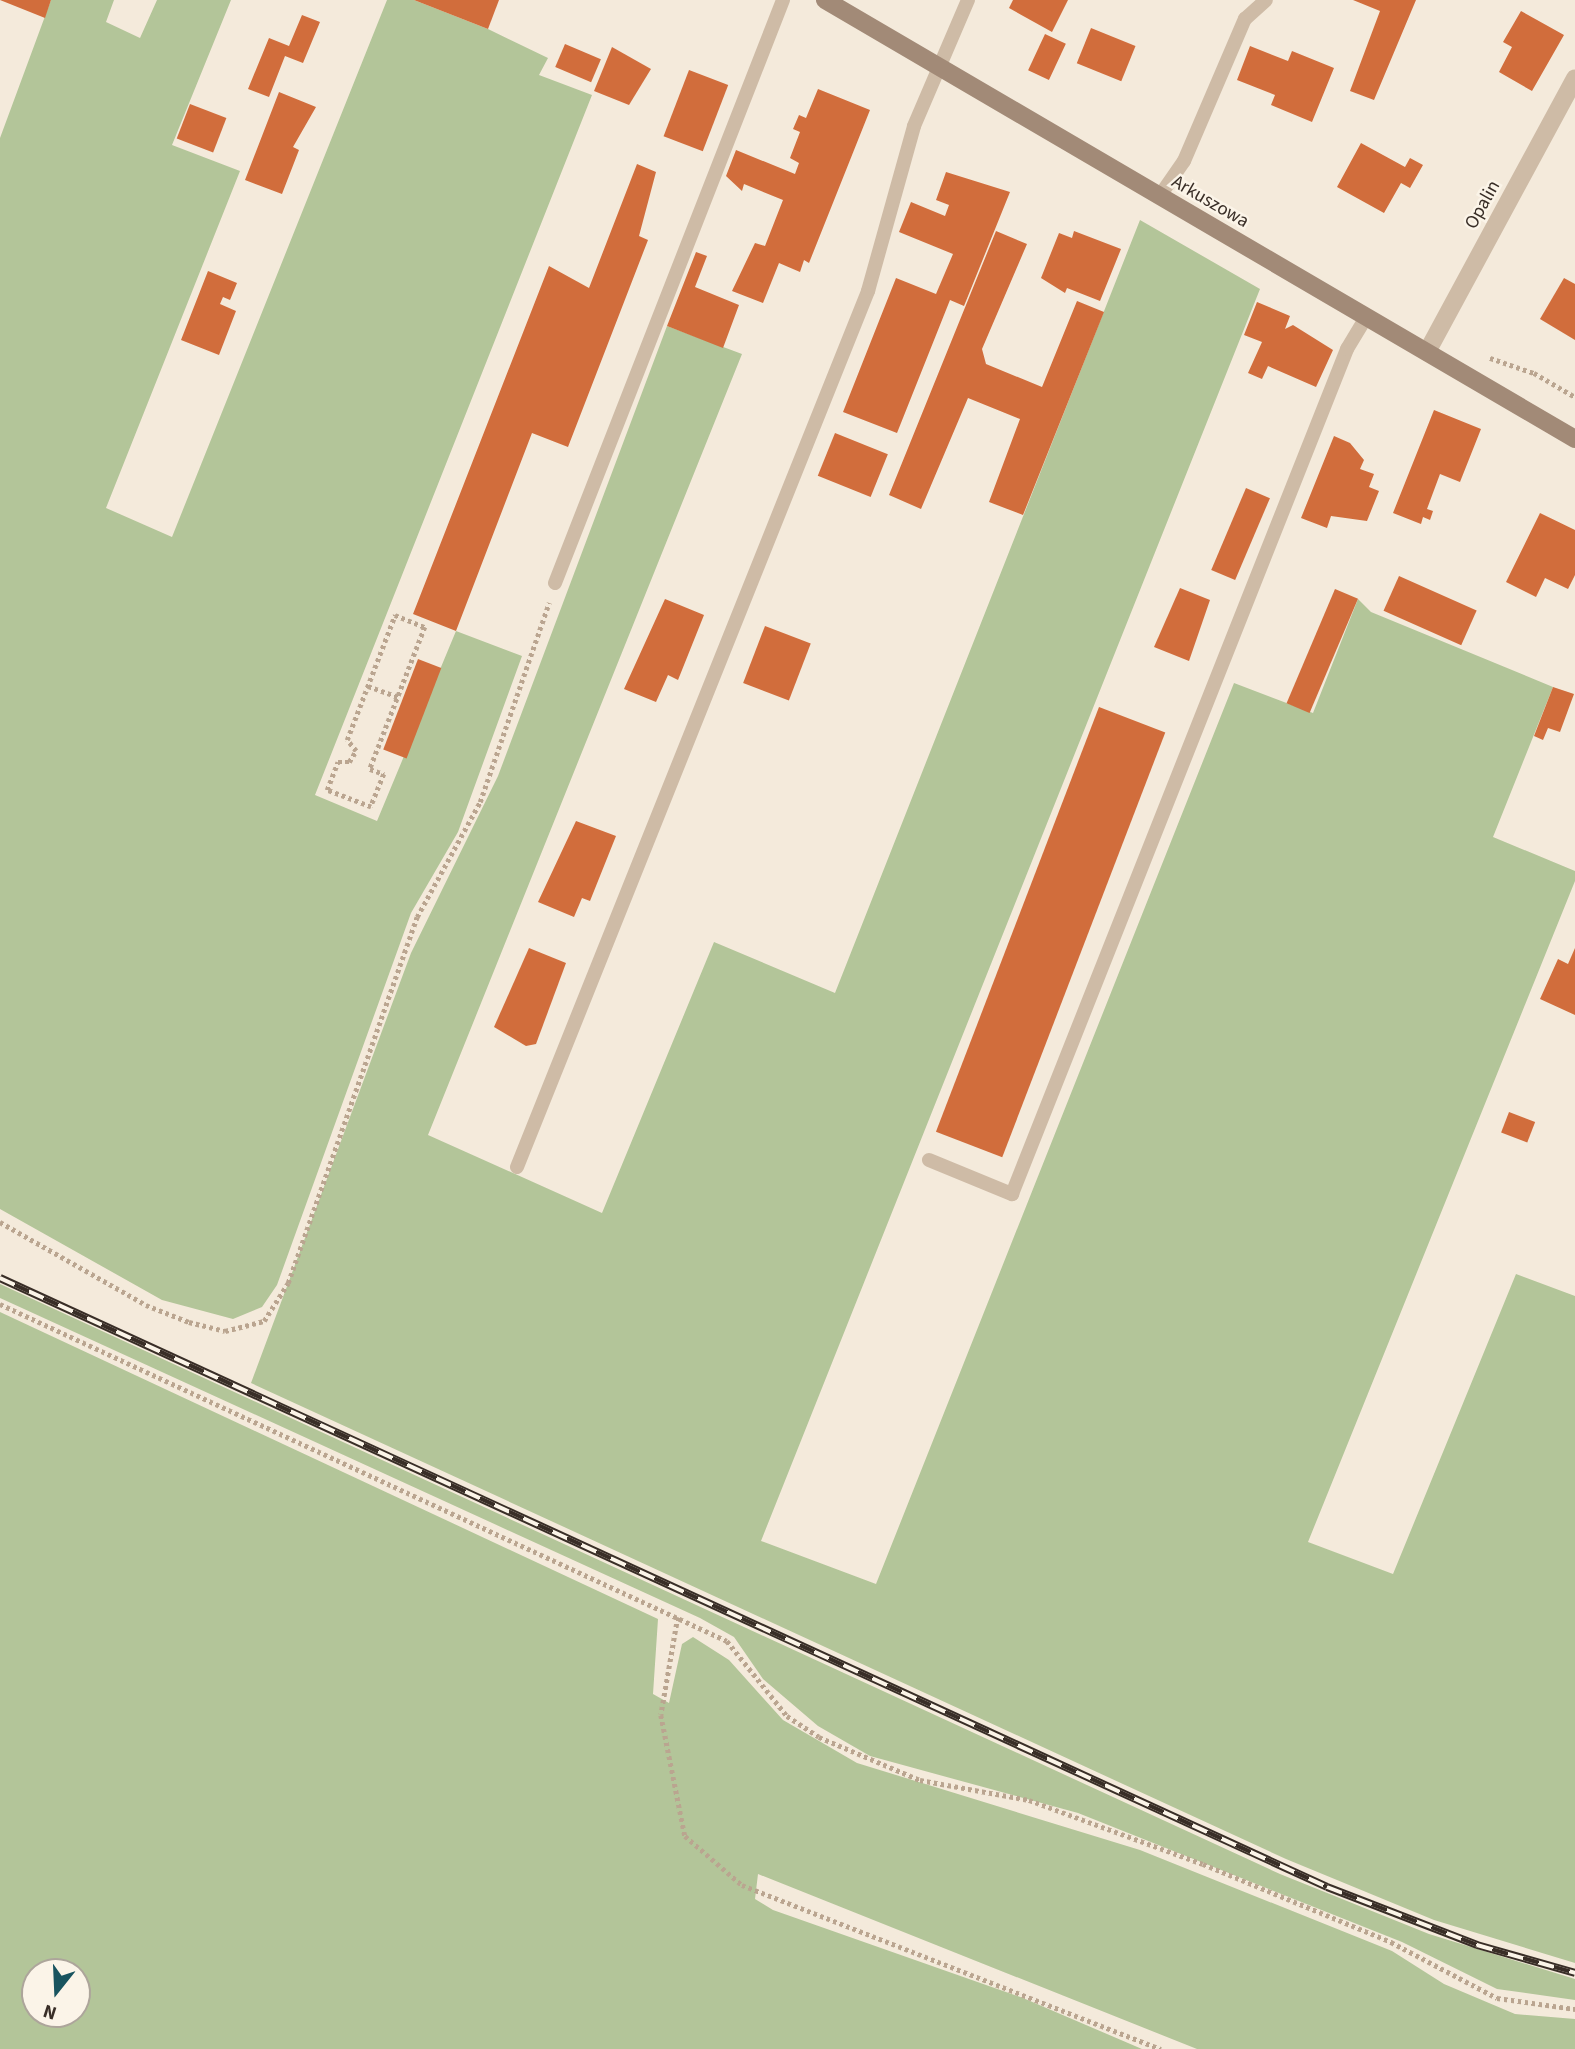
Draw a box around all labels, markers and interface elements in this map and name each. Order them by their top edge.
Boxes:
street label: Arkuszowa [1167,171,1253,233]
street label: Opalin [1460,177,1506,233]
north arrow [21,1958,91,2028]
text: N [40,1997,60,2026]

